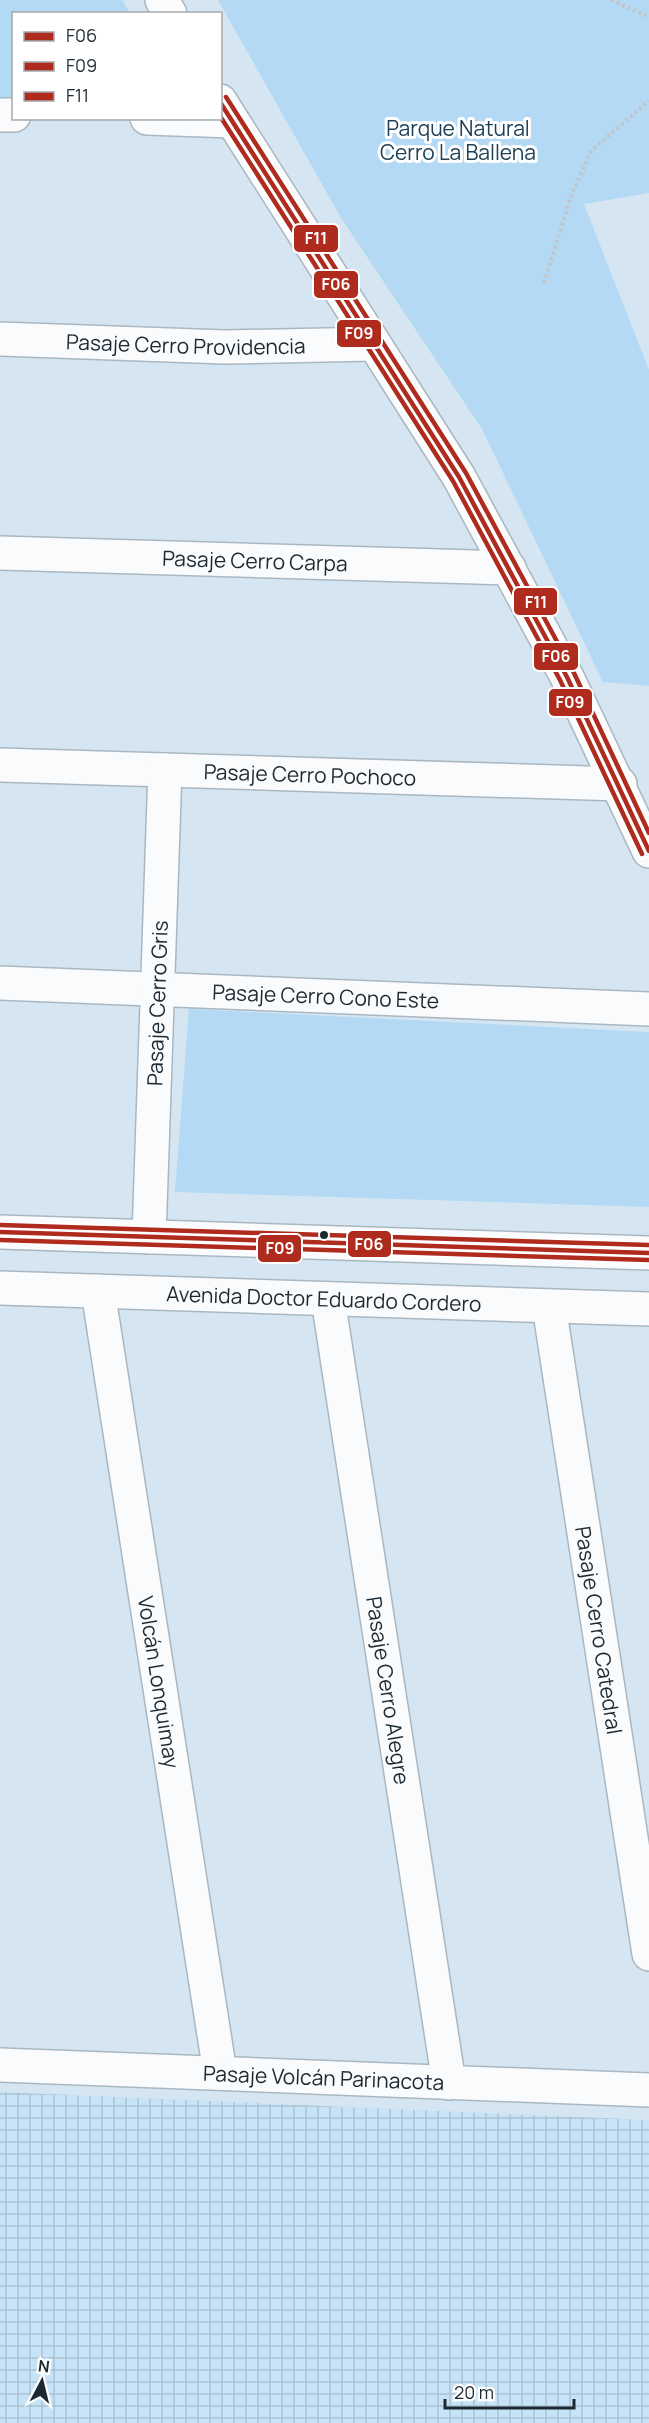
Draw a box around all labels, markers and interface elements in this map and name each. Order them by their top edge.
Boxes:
legend [12,12,222,120]
text: F06 [66,23,97,47]
text: F09 [66,53,97,77]
text: F11 [66,83,89,107]
park label: Parque Natural Cerro La Ballena [380,114,536,166]
line badge: F11 [293,224,339,253]
text: F11 [305,227,327,249]
line badge: F06 [313,270,359,299]
text: F06 [322,273,350,295]
line badge: F09 [336,319,382,348]
text: F09 [345,322,373,344]
street label: Pasaje Cerro Providencia [66,327,306,361]
street label: Pasaje Cerro Carpa [162,544,348,577]
line badge: F11 [513,587,558,616]
text: F11 [525,591,547,613]
line badge: F06 [533,642,579,671]
text: F06 [542,645,570,667]
line badge: F09 [548,688,593,717]
text: F09 [556,691,584,713]
street label: Pasaje Cerro Pochoco [203,757,416,792]
street label: Pasaje Cerro Gris [140,920,174,1086]
street label: Pasaje Cerro Cono Este [212,978,440,1015]
unlabelled marker [318,1229,330,1241]
line badge: F06 [347,1230,392,1258]
text: F06 [355,1233,383,1255]
line badge: F09 [257,1234,302,1263]
text: F09 [266,1237,294,1259]
street label: Avenida Doctor Eduardo Cordero [166,1279,482,1318]
street label: Pasaje Cerro Catedral [569,1524,629,1736]
street label: Volcán Lonquimay [132,1594,186,1770]
street label: Pasaje Cerro Alegre [360,1594,417,1786]
street label: Pasaje Volcán Parinacota [203,2059,445,2096]
north arrow [12,2351,72,2411]
text: N [37,2354,51,2378]
scale bar [445,2372,574,2410]
text: 20 m [454,2380,494,2404]

